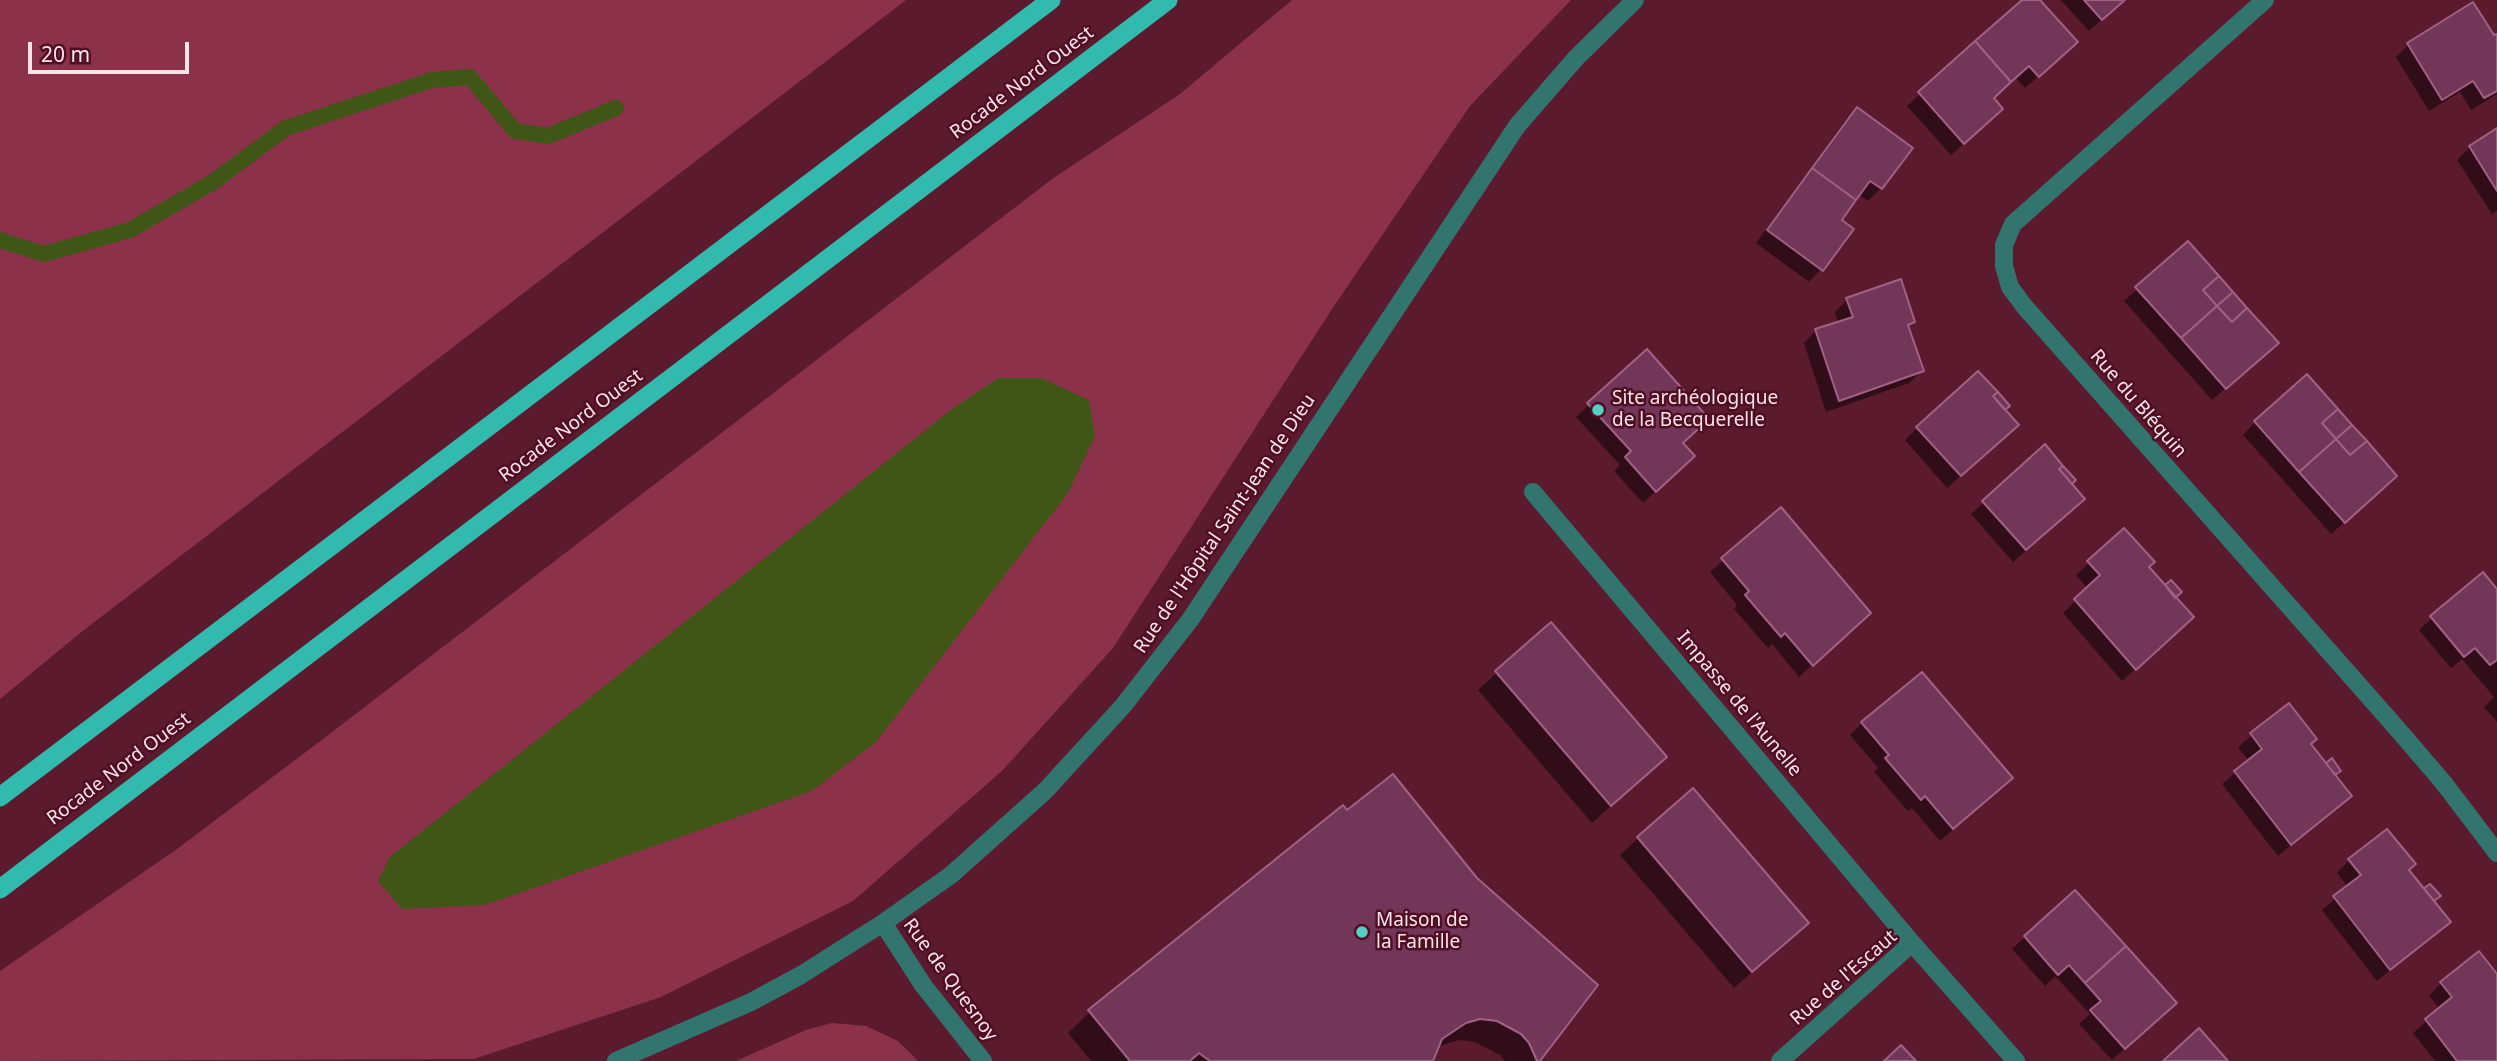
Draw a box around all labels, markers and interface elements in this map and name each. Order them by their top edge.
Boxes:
street label: Rocade Nord Ouest [946,22,1098,144]
scale bar [32,28,192,72]
text: 20 m [41,40,90,68]
street label: Rue du Bléquin [2085,345,2191,463]
street label: Rocade Nord Ouest [495,365,647,487]
place label: Site archéologique de la Becquerelle [1612,388,1778,432]
street label: Rue de l'Hôpital Saint-Jean de Dieu [1129,390,1321,658]
marker: Site archéologique de la Becquerelle [1590,402,1606,418]
street label: Impasse de l'Aunelle [1672,627,1806,781]
street label: Rocade Nord Ouest [43,708,195,830]
place label: Maison de la Famille [1376,910,1468,954]
street label: Rue de Quesnoy [898,914,1002,1046]
marker: Maison de la Famille [1354,924,1370,940]
street label: Rue de l'Escaut [1786,926,1902,1030]

